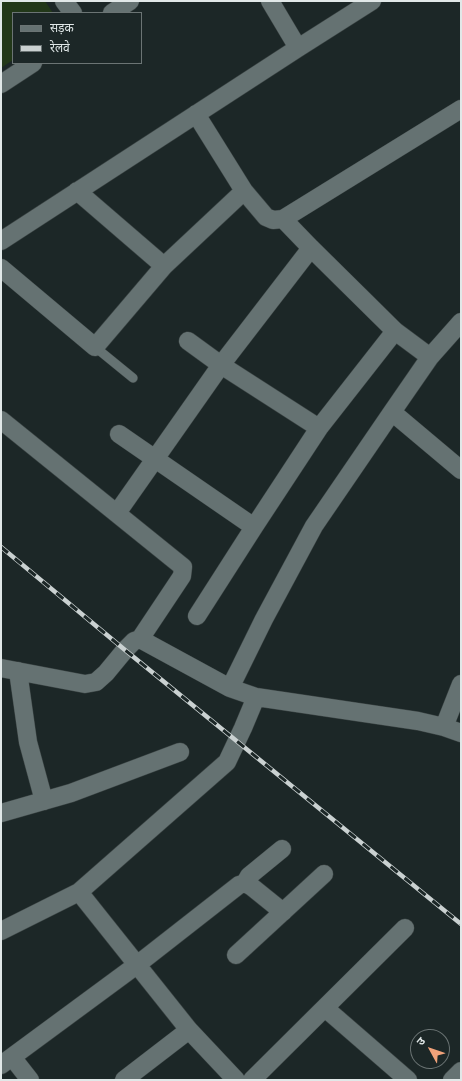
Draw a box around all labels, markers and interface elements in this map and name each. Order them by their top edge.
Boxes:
legend [12,12,142,64]
text: सड़क [50,20,74,37]
text: रेलवे [50,40,70,57]
north arrow [410,1029,450,1069]
text: उ [413,1034,429,1049]

